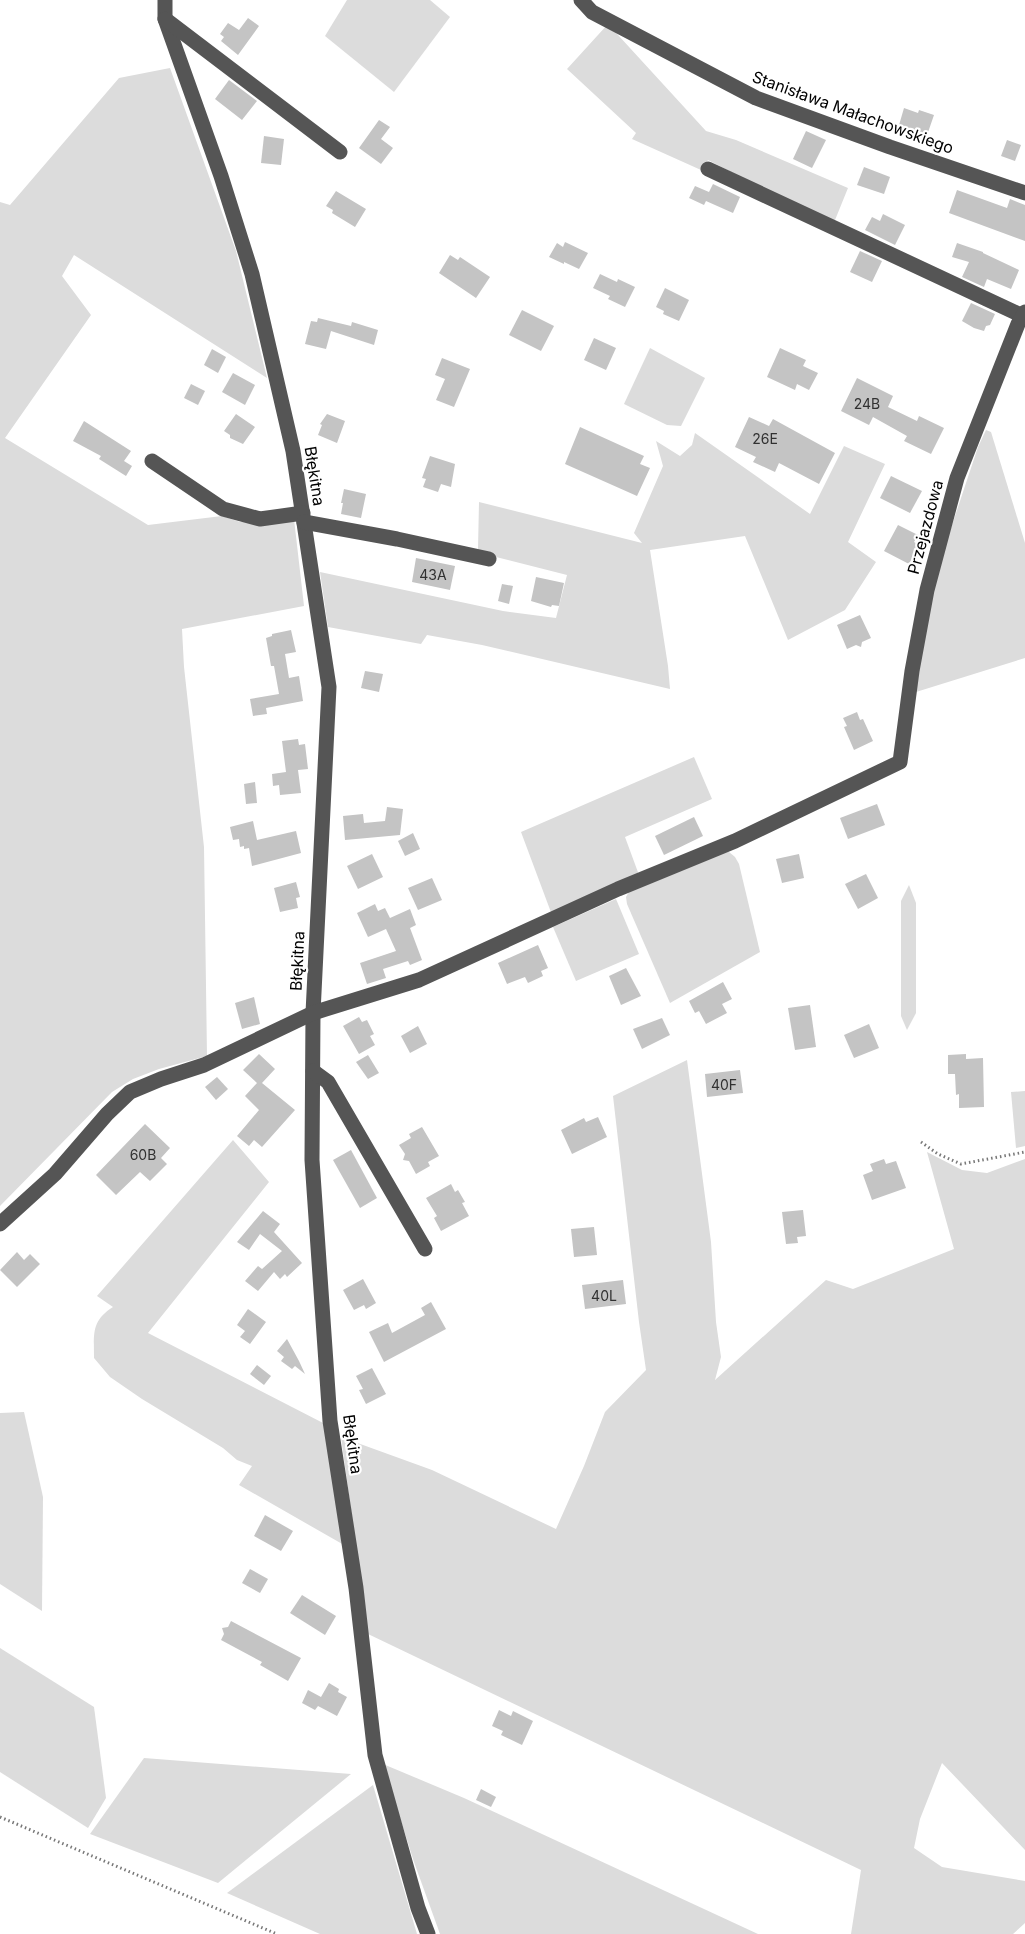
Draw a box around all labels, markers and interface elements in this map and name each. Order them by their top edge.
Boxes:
street label: Stanisława Małachowskiego [750,66,956,158]
house number: 24B [854,395,880,412]
house number: 26E [752,430,778,447]
street label: Błękitna [300,445,330,507]
street label: Przejazdowa [903,478,947,576]
house number: 43A [419,566,447,583]
street label: Błękitna [285,931,309,991]
house number: 40F [711,1076,737,1093]
house number: 60B [130,1146,156,1163]
house number: 40L [591,1287,617,1304]
street label: Błękitna [339,1413,367,1475]

